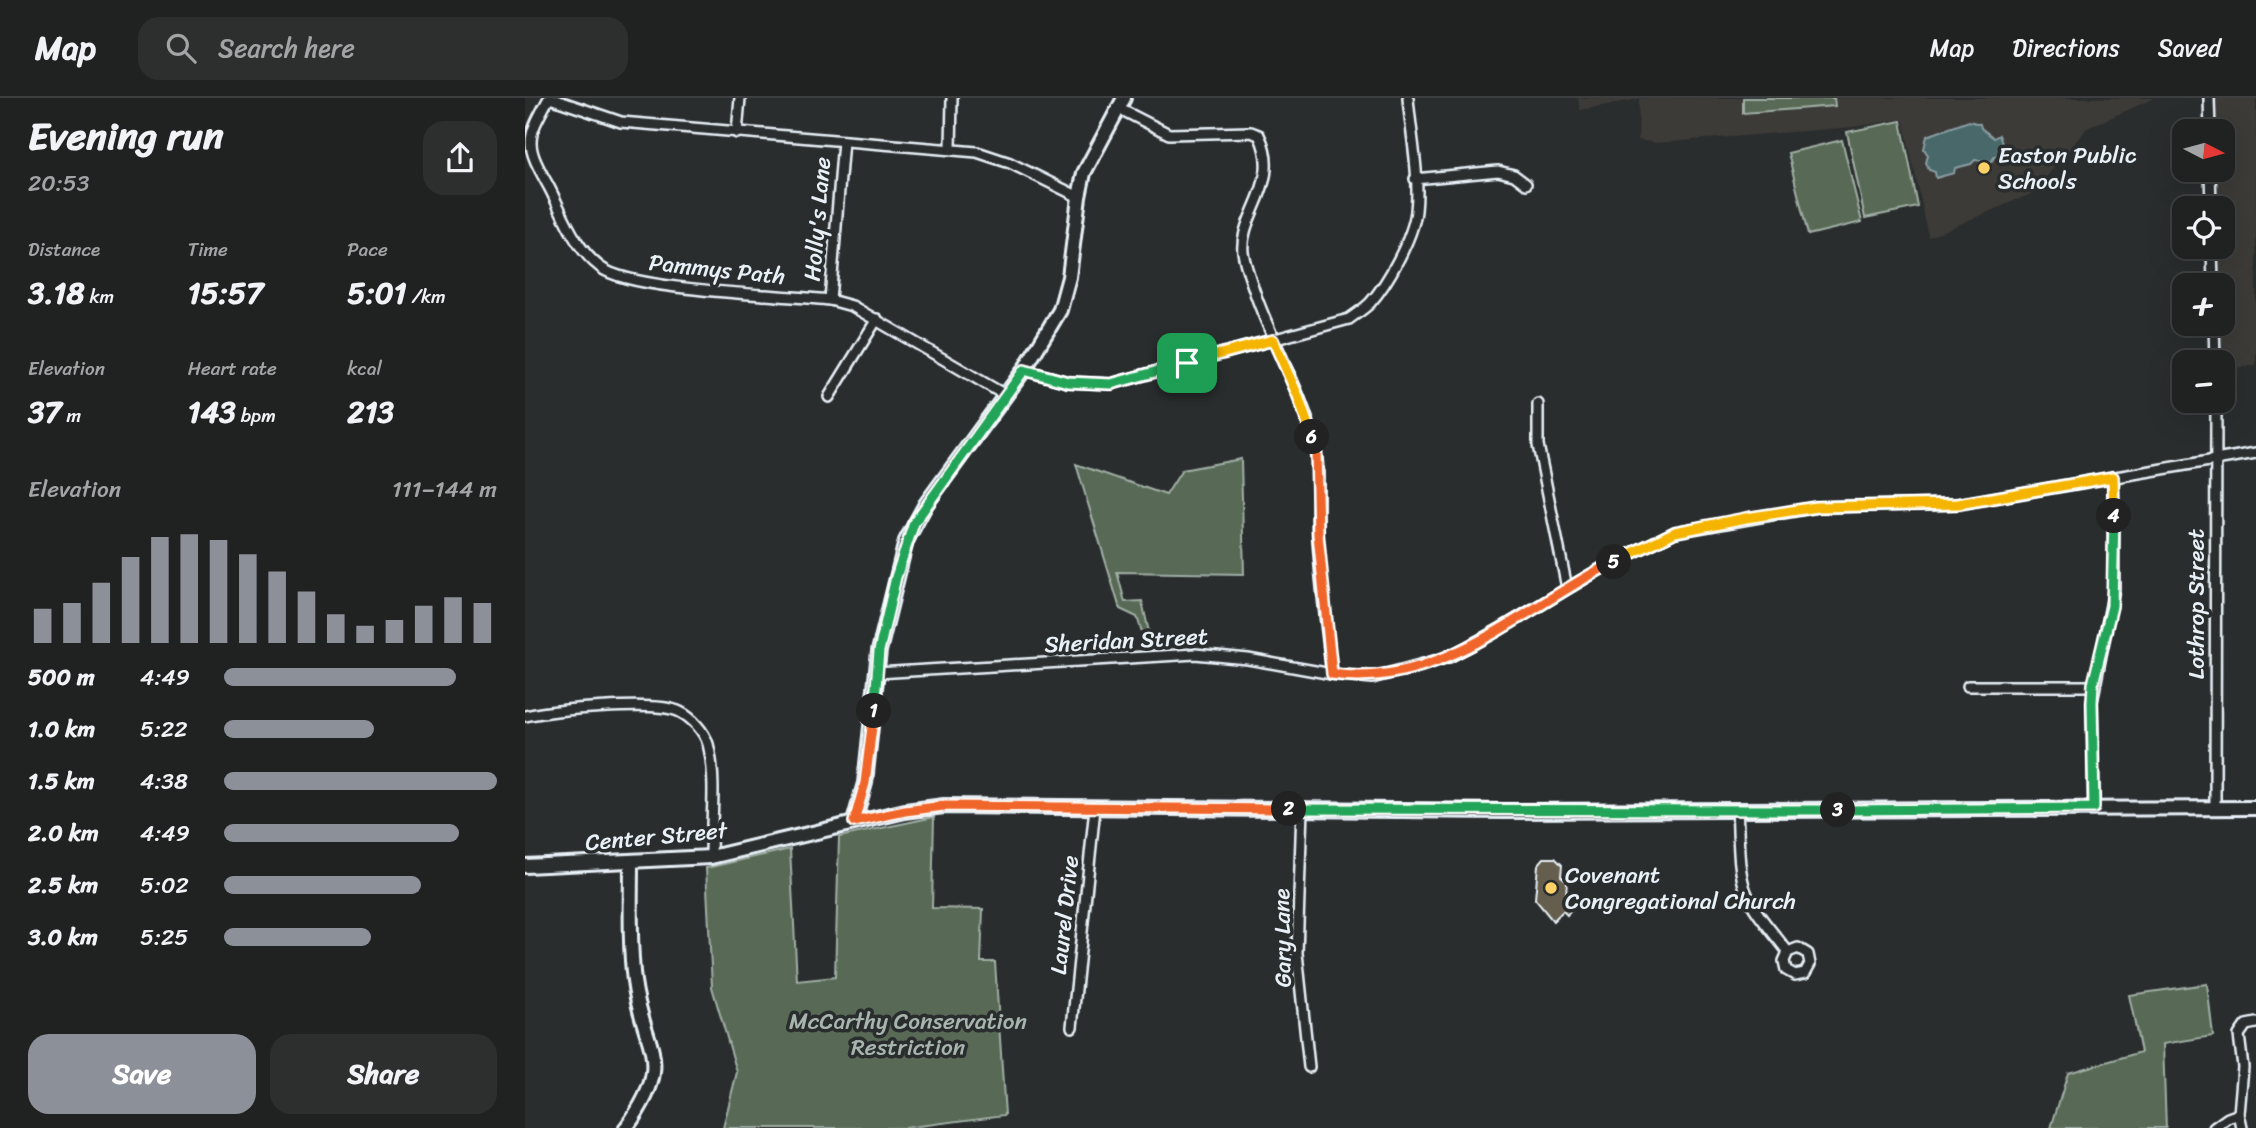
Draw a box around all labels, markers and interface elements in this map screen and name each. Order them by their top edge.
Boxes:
search box [138,17,628,80]
text: Map [35,19,96,77]
text: Search here [218,25,355,71]
text: Map [1930,27,1974,69]
text: Directions [2012,27,2120,69]
text: Saved [2158,27,2221,69]
icon: search [162,29,200,67]
text: Evening run [28,103,224,170]
north arrow [2172,119,2235,182]
map controls [2172,119,2235,413]
button: share [423,121,497,195]
place label: Easton Public Schools [1998,135,2137,202]
street label: Holly's Lane [792,155,843,283]
marker: Easton Public Schools [1976,160,1992,176]
text: 20:53 [28,163,89,204]
button: locate [2172,196,2235,259]
text: Distance [28,233,100,266]
text: Time [188,233,228,266]
text: Pace [347,233,388,266]
street label: Pammys Path [647,242,787,297]
text: 3.18 [28,266,85,320]
text: 15:57 [188,266,263,320]
text: 5:01 [347,266,407,320]
button: + [2172,273,2235,336]
text: km [85,280,114,313]
text: /km [407,280,446,313]
pin [1157,333,1217,393]
icon: arrive [1168,344,1206,382]
button: − [2172,350,2235,413]
text: Elevation [28,352,105,385]
text: Heart rate [188,352,277,385]
text: kcal [347,352,382,385]
text: 37 [28,385,62,439]
text: 143 [188,385,236,439]
text: 213 [347,385,394,439]
text: m [62,399,81,432]
text: bpm [236,399,276,432]
pin: 6 [1295,420,1329,454]
text: 6 [1306,420,1317,453]
text: Elevation [28,469,121,510]
text: 111–144 m [392,469,497,510]
pin: 4 [2097,498,2131,534]
text: 4 [2108,499,2119,532]
street label: Lothrop Street [2176,529,2217,679]
pin: 5 [1597,545,1631,580]
text: 5 [1608,545,1619,578]
street label: Sheridan Street [1043,616,1209,665]
text: 500 m [28,657,95,698]
text: 4:49 [140,657,190,698]
pin: 1 [857,694,891,728]
text: 1 [869,694,878,727]
text: 1.0 km [28,709,95,750]
text: 5:22 [140,709,188,750]
text: 1.5 km [28,761,95,802]
text: 4:38 [140,761,188,802]
pin: 2 [1271,792,1307,826]
text: 2 [1283,792,1294,825]
pin: 3 [1821,792,1855,828]
text: 3 [1832,793,1843,826]
street label: Center Street [584,810,730,863]
text: 2.0 km [28,813,99,854]
text: 4:49 [140,813,190,854]
street label: Laurel Drive [1038,853,1091,977]
place label: Covenant Congregational Church [1565,855,1796,922]
text: 2.5 km [28,865,98,906]
text: 5:02 [140,865,189,906]
marker: Covenant Congregational Church [1543,880,1559,896]
street label: Gary Lane [1261,888,1304,988]
text: 3.0 km [28,917,98,958]
text: 5:25 [140,917,188,958]
park label: McCarthy Conservation Restriction [789,1001,1027,1068]
button: Save [28,1034,256,1114]
button: Share [270,1034,497,1114]

